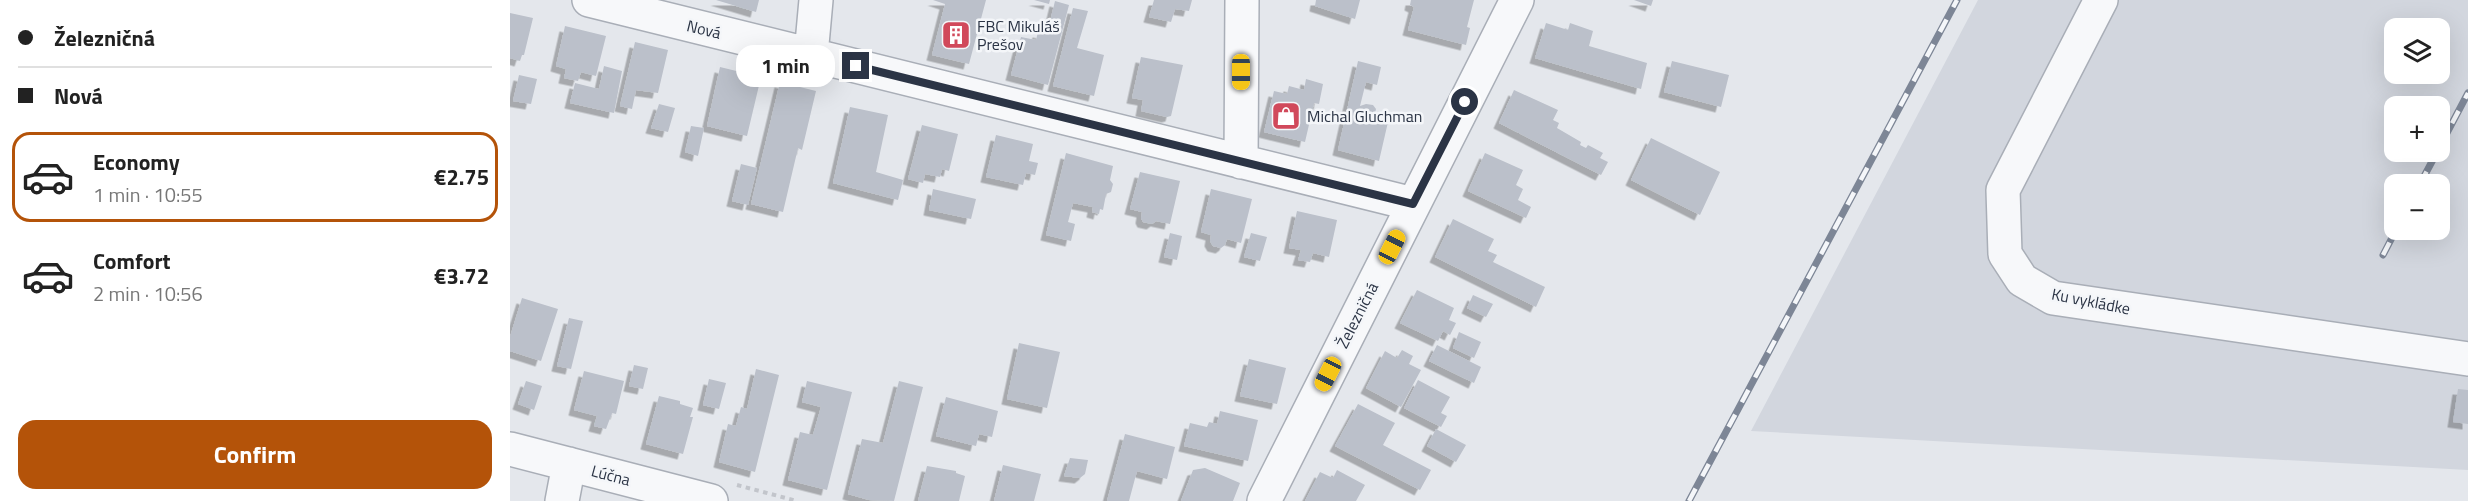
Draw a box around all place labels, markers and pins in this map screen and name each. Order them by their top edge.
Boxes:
place label: FBC Mikuláš Prešov [977,14,1060,56]
building icon: FBC Mikuláš Prešov [940,19,972,51]
shop icon: Michal Gluchman [1270,100,1302,132]
place label: Michal Gluchman [1307,104,1422,128]

